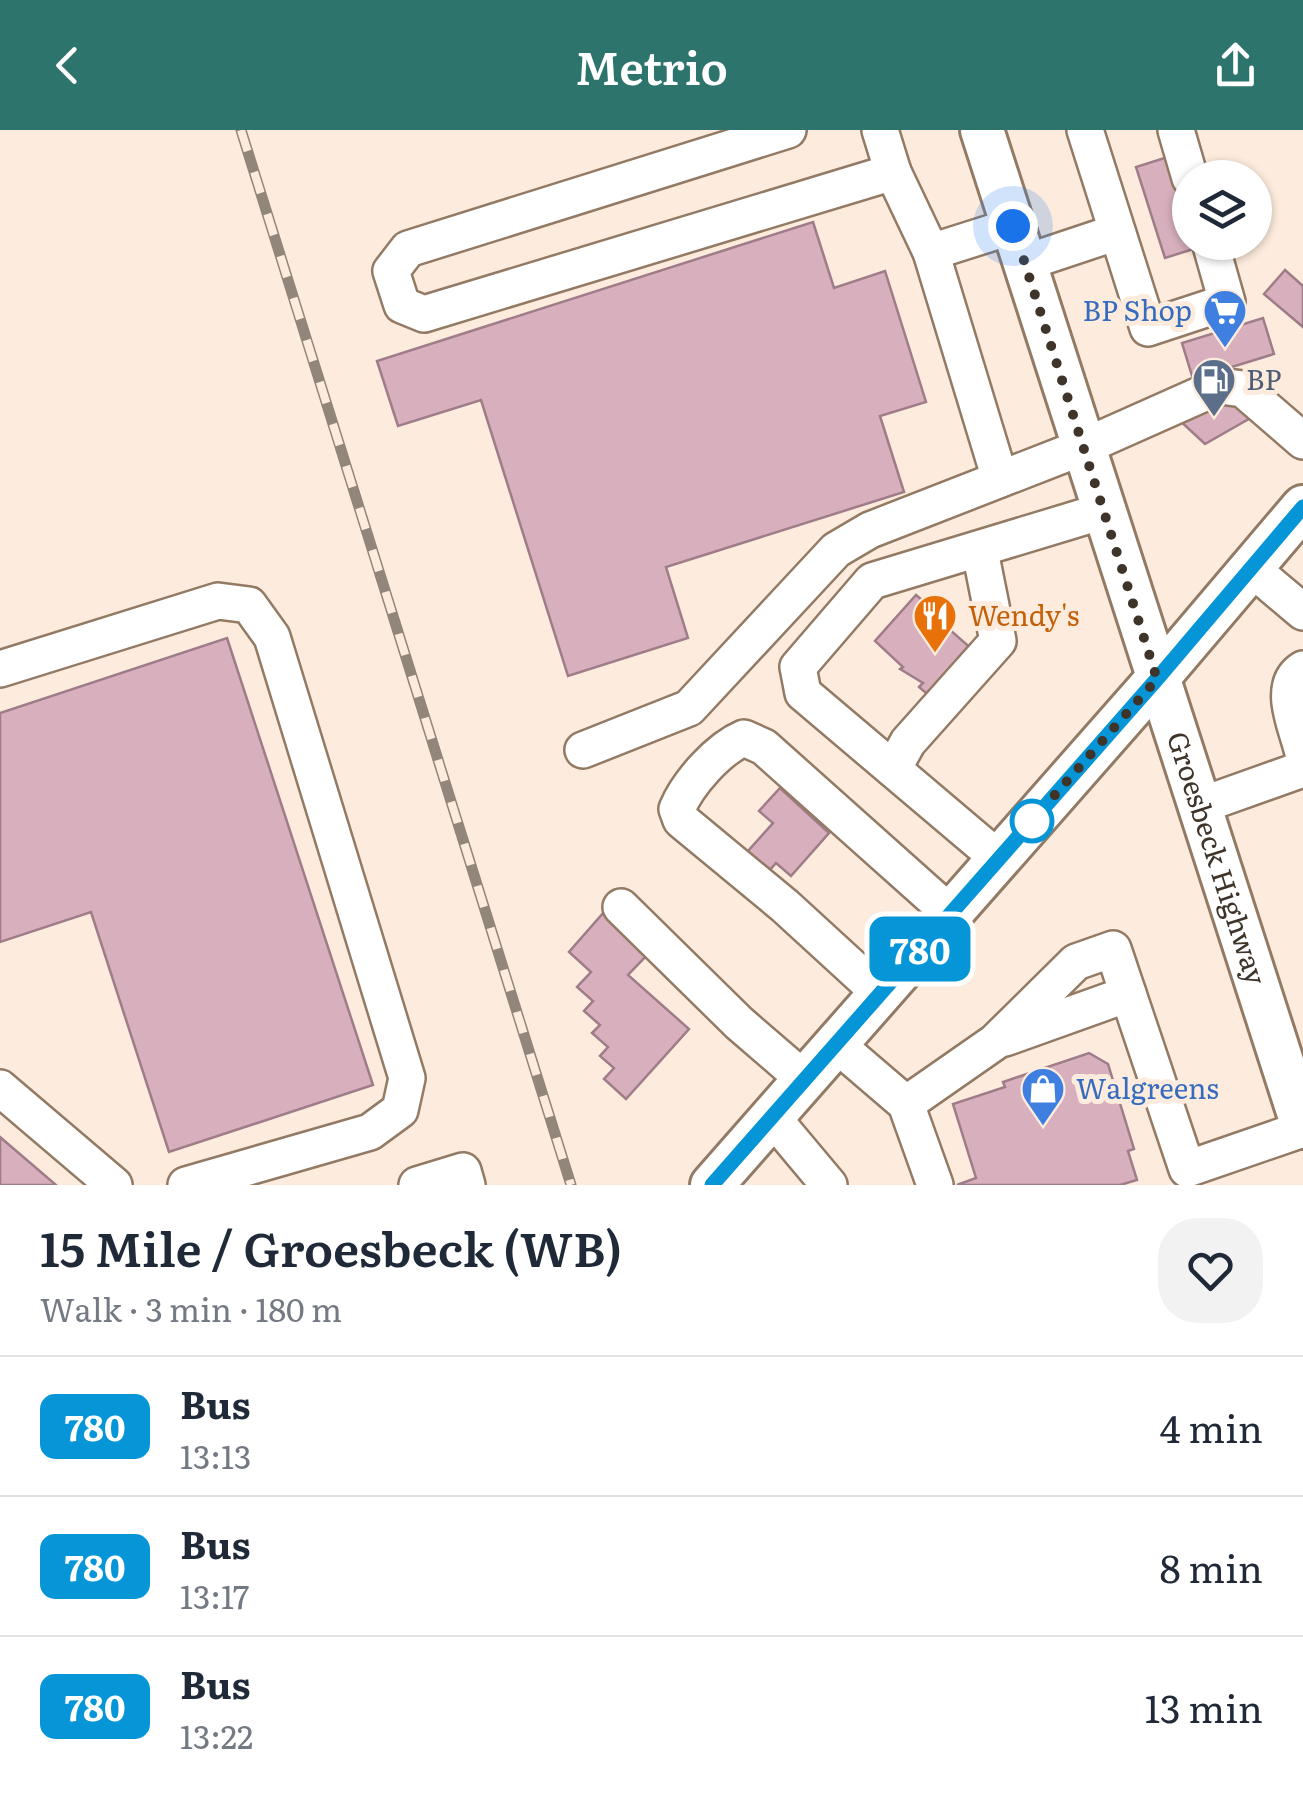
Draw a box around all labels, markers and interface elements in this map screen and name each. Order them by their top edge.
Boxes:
text: Metrio [575,32,728,99]
icon: back [40,38,95,93]
icon: share [1208,38,1263,93]
map controls [1172,160,1272,260]
button: layers [1172,160,1272,260]
your location [988,201,1038,251]
place label: BP Shop [1083,288,1192,330]
supermarket icon: BP Shop [1202,288,1248,349]
fuel station icon: BP [1191,357,1237,418]
place label: BP [1246,357,1281,399]
restaurant icon: Wendy's [912,593,958,654]
place label: Wendy's [968,593,1079,635]
street label: Groesbeck Highway [1158,726,1279,990]
unlabelled marker [1011,800,1053,842]
line badge: 780 [862,916,978,982]
text: 780 [889,923,951,975]
shop icon: Walgreens [1020,1066,1066,1127]
place label: Walgreens [1076,1066,1219,1108]
text: 15 Mile / Groesbeck (WB) [40,1211,622,1282]
button: heart [1158,1218,1263,1323]
text: Walk · 3 min · 180 m [40,1284,342,1332]
text: Bus [180,1374,251,1431]
text: 4 min [1160,1398,1263,1455]
text: 780 [64,1400,126,1452]
text: 13:13 [180,1431,251,1479]
text: Bus [180,1514,251,1571]
text: 8 min [1160,1538,1263,1595]
text: 780 [64,1540,126,1592]
text: 13:17 [180,1571,249,1619]
text: Bus [180,1654,251,1711]
text: 13 min [1145,1678,1263,1735]
text: 780 [64,1680,126,1732]
text: 13:22 [180,1711,253,1759]

